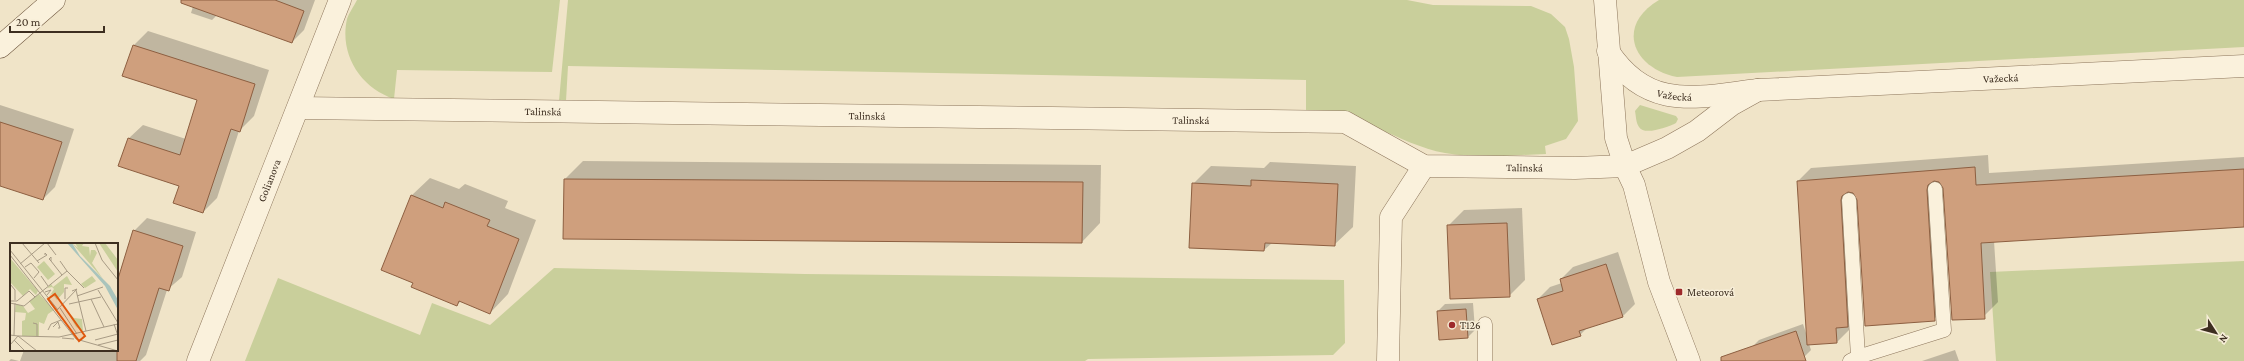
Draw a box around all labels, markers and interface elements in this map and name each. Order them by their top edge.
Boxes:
scale bar [10,8,104,34]
text: 20 m [16,15,41,29]
street label: Važecká [1983,71,2019,85]
street label: Važecká [1656,86,1692,103]
street label: Talinská [524,105,562,118]
street label: Talinská [848,109,886,122]
street label: Talinská [1172,114,1210,126]
street label: Golianova [255,157,283,203]
street label: Talinská [1506,161,1543,174]
inset map [10,243,118,351]
place label: Meteorová [1687,286,1734,298]
marker: Meteorová [1674,287,1684,297]
north arrow [2196,313,2236,353]
place label: T126 [1460,319,1480,331]
marker: T126 [1447,320,1457,330]
text: N [2217,332,2231,346]

